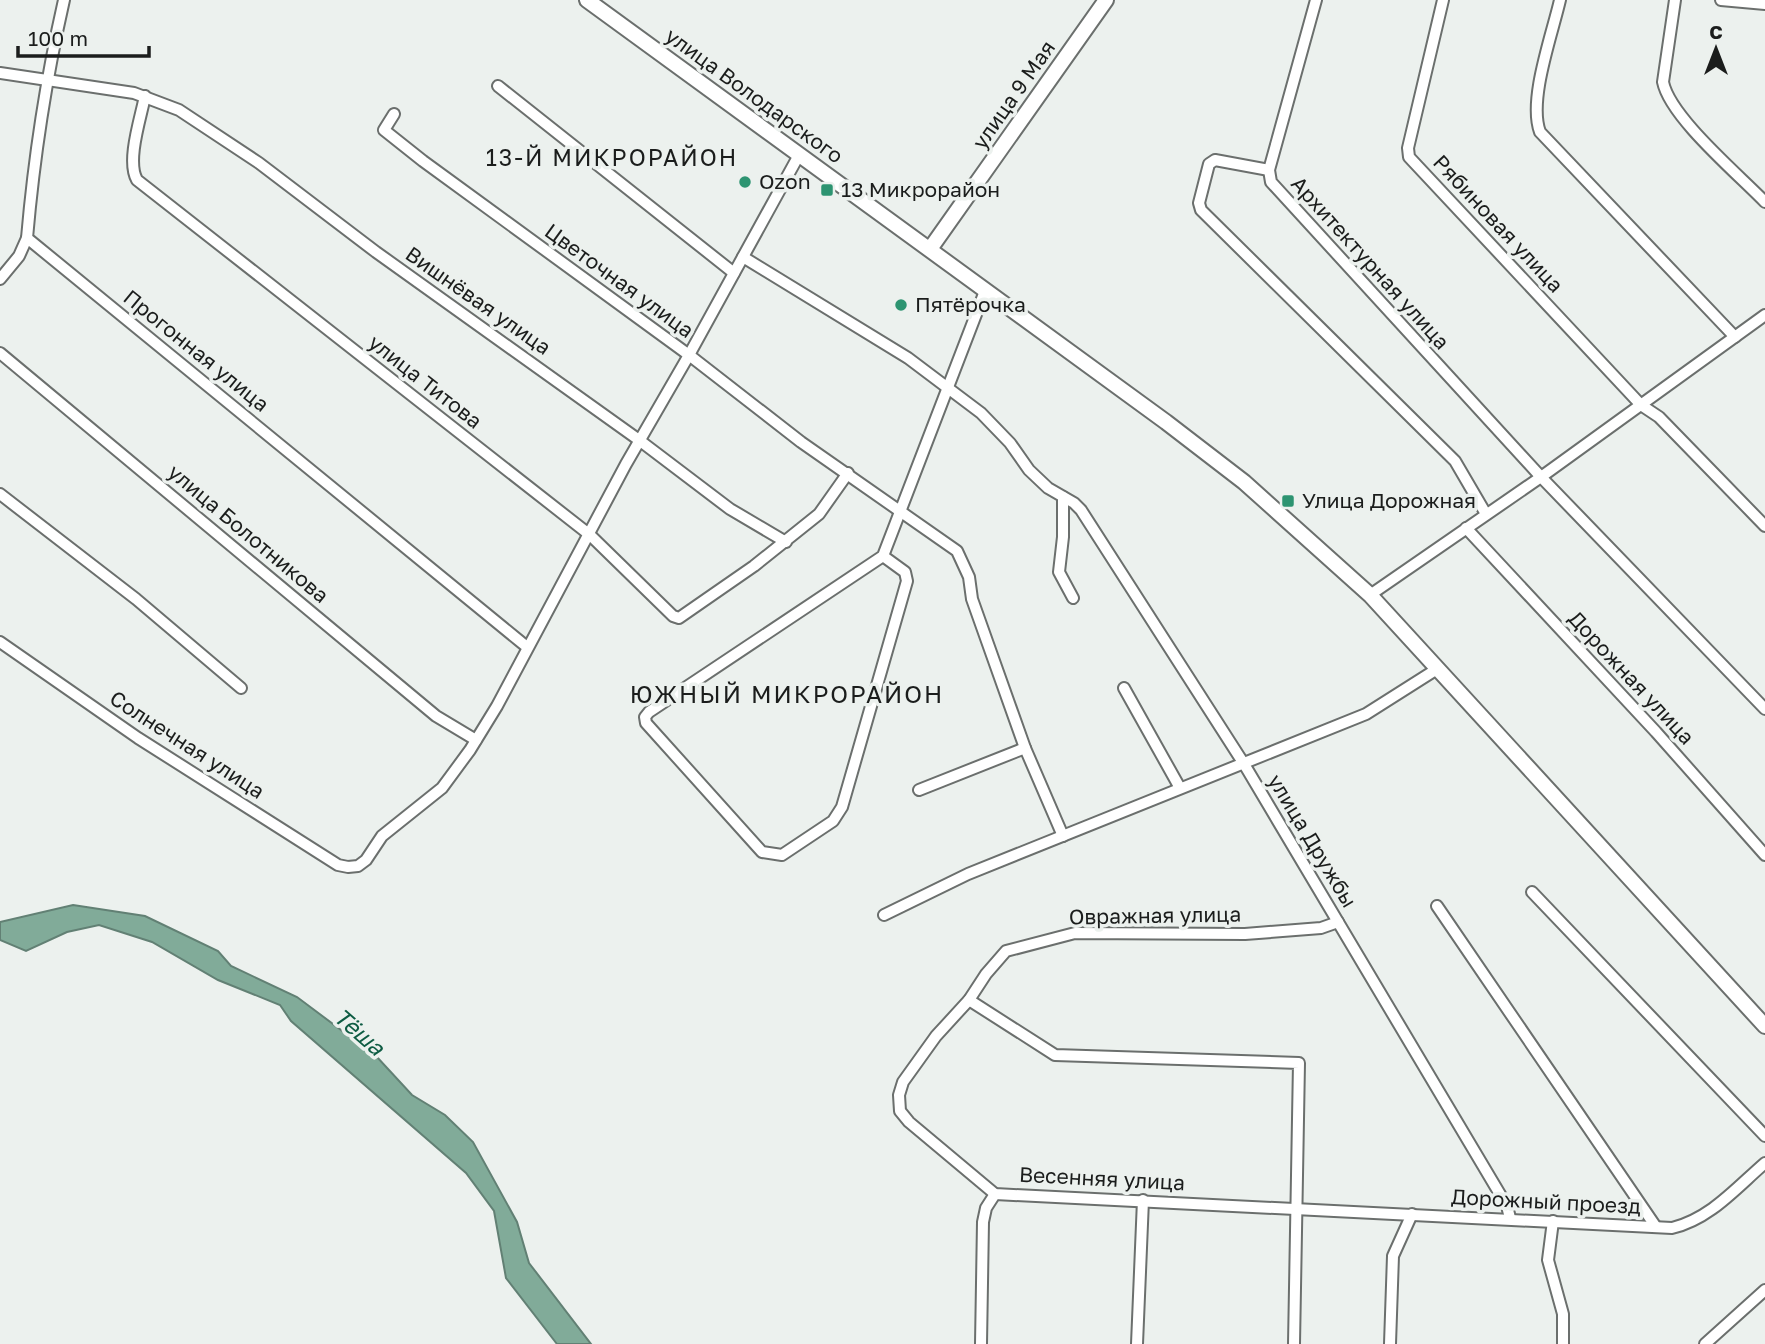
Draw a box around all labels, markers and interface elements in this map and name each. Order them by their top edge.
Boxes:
scale bar [18,14,149,58]
north arrow [1681,14,1751,84]
text: С [1709,20,1723,43]
street label: улица Володарского [661,22,849,168]
text: 100 m [28,25,88,51]
street label: улица 9 Мая [966,35,1060,154]
district label: 13-Й МИКРОРАЙОН [486,143,738,171]
street label: Рябиновая улица [1428,149,1569,298]
place label: Ozon [759,168,811,194]
street label: Архитектурная улица [1286,170,1455,354]
marker: Ozon [737,174,753,190]
place label: 13 Микрорайон [841,176,1000,202]
marker: 13 Микрорайон [819,182,835,198]
street label: Цветочная улица [540,217,699,343]
street label: Вишнёвая улица [401,240,556,360]
street label: Прогонная улица [119,284,275,417]
place label: Пятёрочка [915,291,1026,317]
marker: Пятёрочка [893,297,909,313]
street label: улица Титова [364,329,488,434]
street label: улица Болотникова [163,458,334,608]
place label: Улица Дорожная [1302,487,1476,513]
marker: Улица Дорожная [1280,493,1296,509]
street label: Дорожная улица [1563,605,1700,749]
district label: ЮЖНЫЙ МИКРОРАЙОН [630,679,944,708]
street label: Солнечная улица [105,685,270,804]
street label: улица Дружбы [1263,769,1363,912]
street label: Овражная улица [1069,900,1241,930]
water label: Тёша [329,1002,391,1061]
street label: Весенняя улица [1018,1161,1186,1195]
street label: Дорожный проезд [1451,1183,1642,1219]

